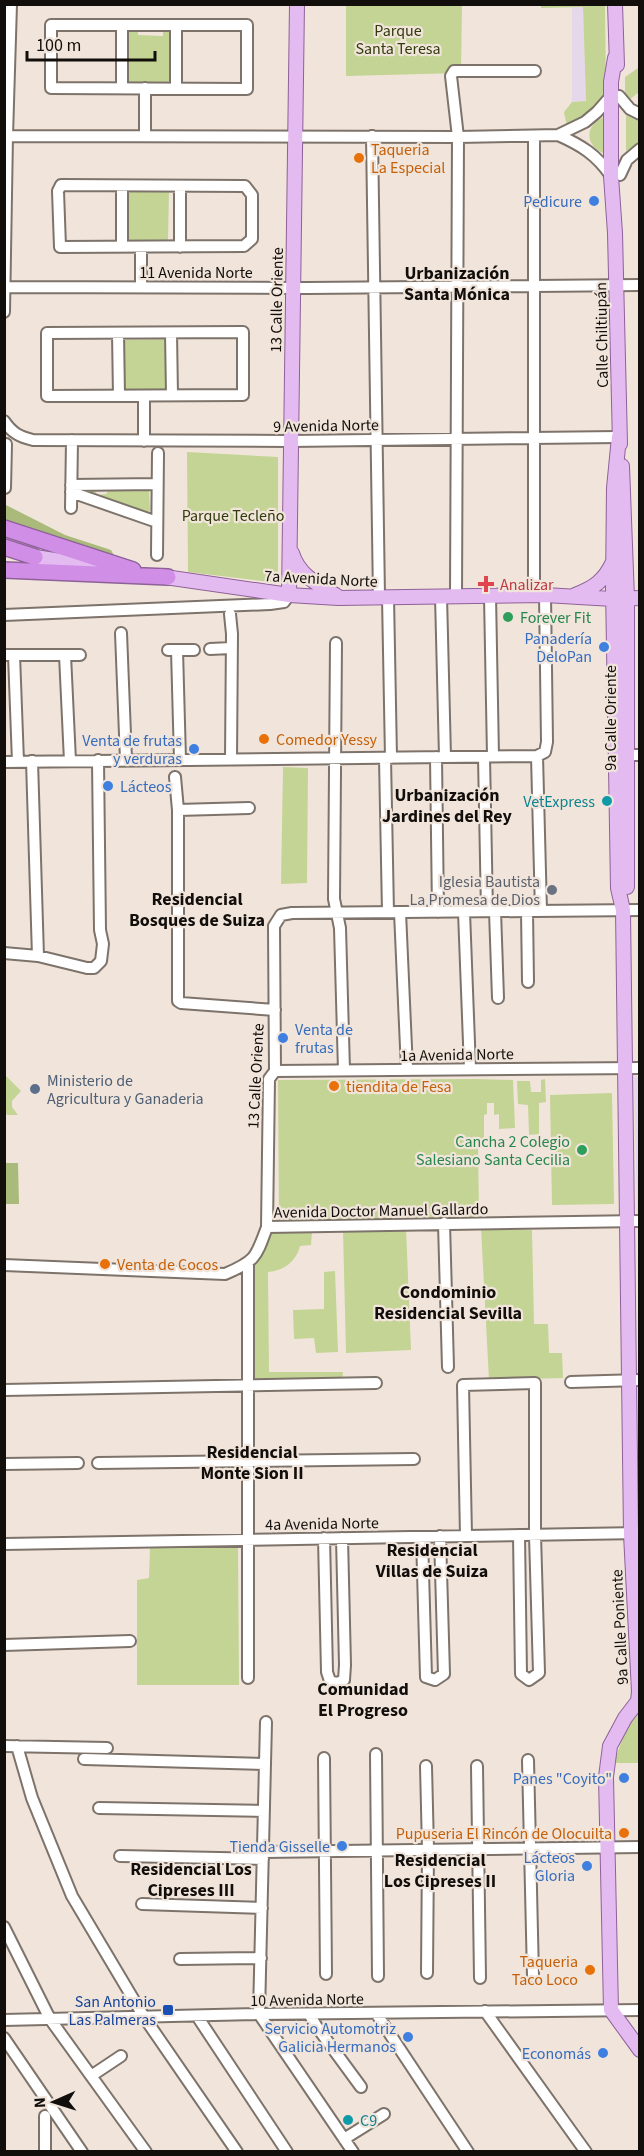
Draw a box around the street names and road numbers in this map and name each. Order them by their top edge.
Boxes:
street label: 13 Calle Oriente [265,247,289,353]
street label: 11 Avenida Norte [139,262,253,284]
street label: Calle Chiltiupán [590,282,614,388]
street label: 9 Avenida Norte [273,414,379,438]
street label: 7a Avenida Norte [264,565,378,593]
street label: 9a Calle Oriente [600,665,622,771]
street label: 13 Calle Oriente [242,1023,270,1129]
street label: 1a Avenida Norte [400,1043,514,1067]
street label: Avenida Doctor Manuel Gallardo [274,1198,488,1224]
street label: 4a Avenida Norte [265,1512,379,1536]
street label: 9a Calle Poniente [606,1569,634,1685]
street label: 10 Avenida Norte [250,1988,364,2012]

